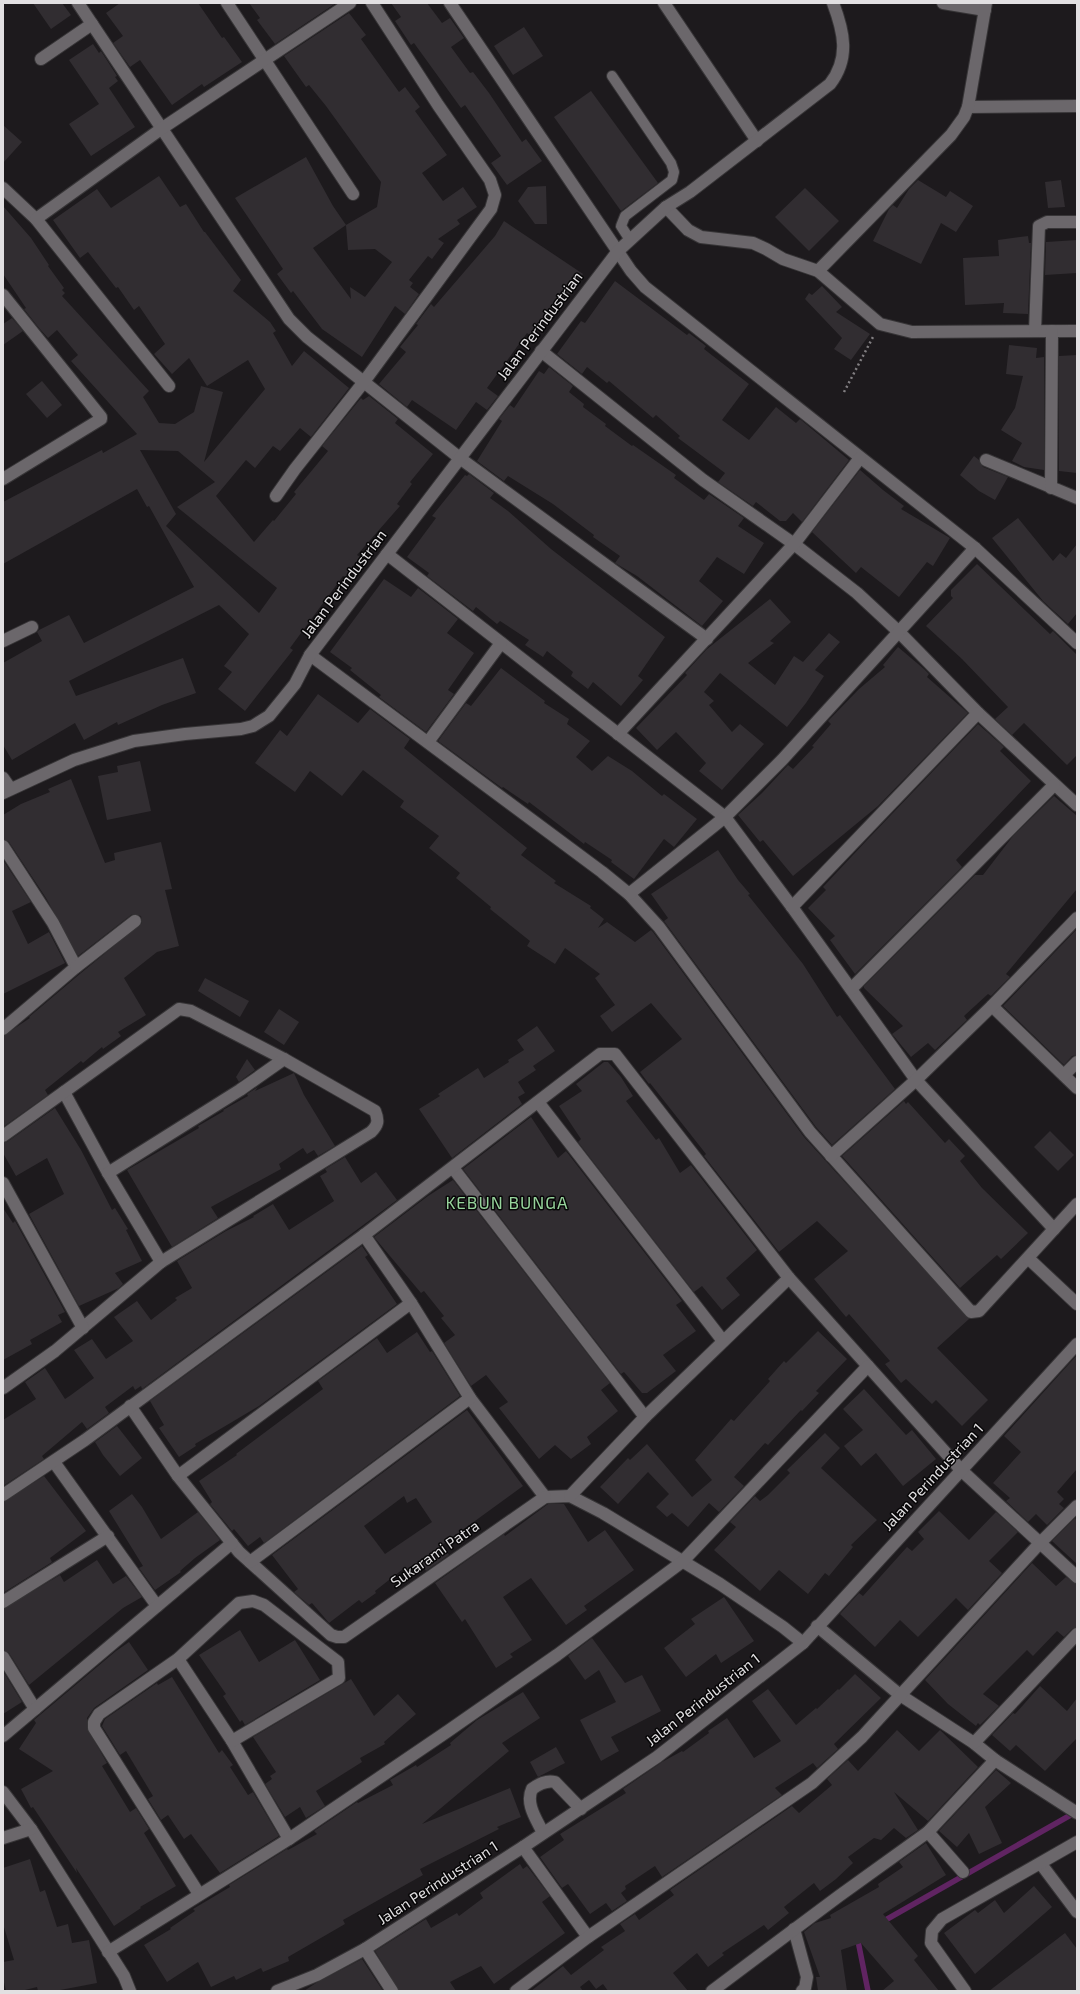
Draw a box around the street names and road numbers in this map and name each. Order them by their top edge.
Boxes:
street label: Jalan Perindustrian [493,268,586,383]
street label: Jalan Perindustrian [297,526,390,641]
street label: Jalan Perindustrian 1 [878,1419,987,1534]
street label: Sukarami Patra [387,1516,482,1590]
street label: Jalan Perindustrian 1 [642,1649,763,1749]
street label: Jalan Perindustrian 1 [374,1837,501,1928]

